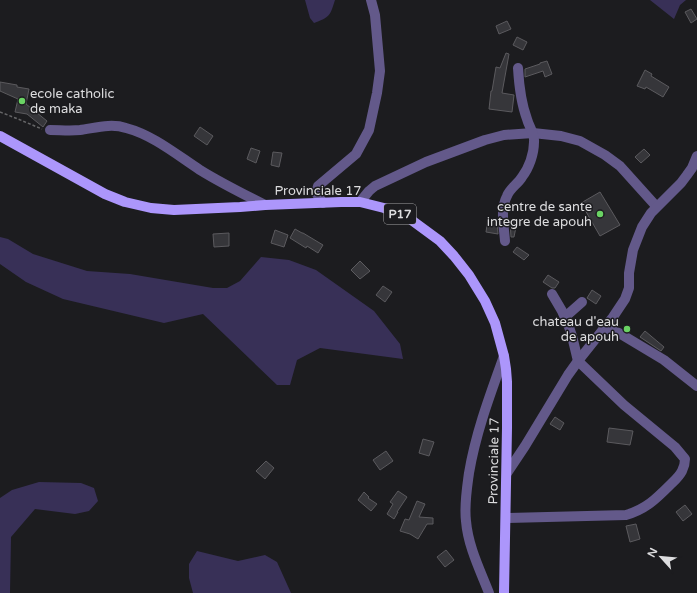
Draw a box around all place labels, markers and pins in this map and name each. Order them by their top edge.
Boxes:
place label: ecole catholic de maka [30,86,114,117]
marker: ecole catholic de maka [17,96,27,106]
place label: centre de sante integre de apouh [487,199,592,230]
marker: centre de sante integre de apouh [595,209,605,219]
place label: chateau d'eau de apouh [533,314,619,345]
marker: chateau d'eau de apouh [622,324,632,334]

